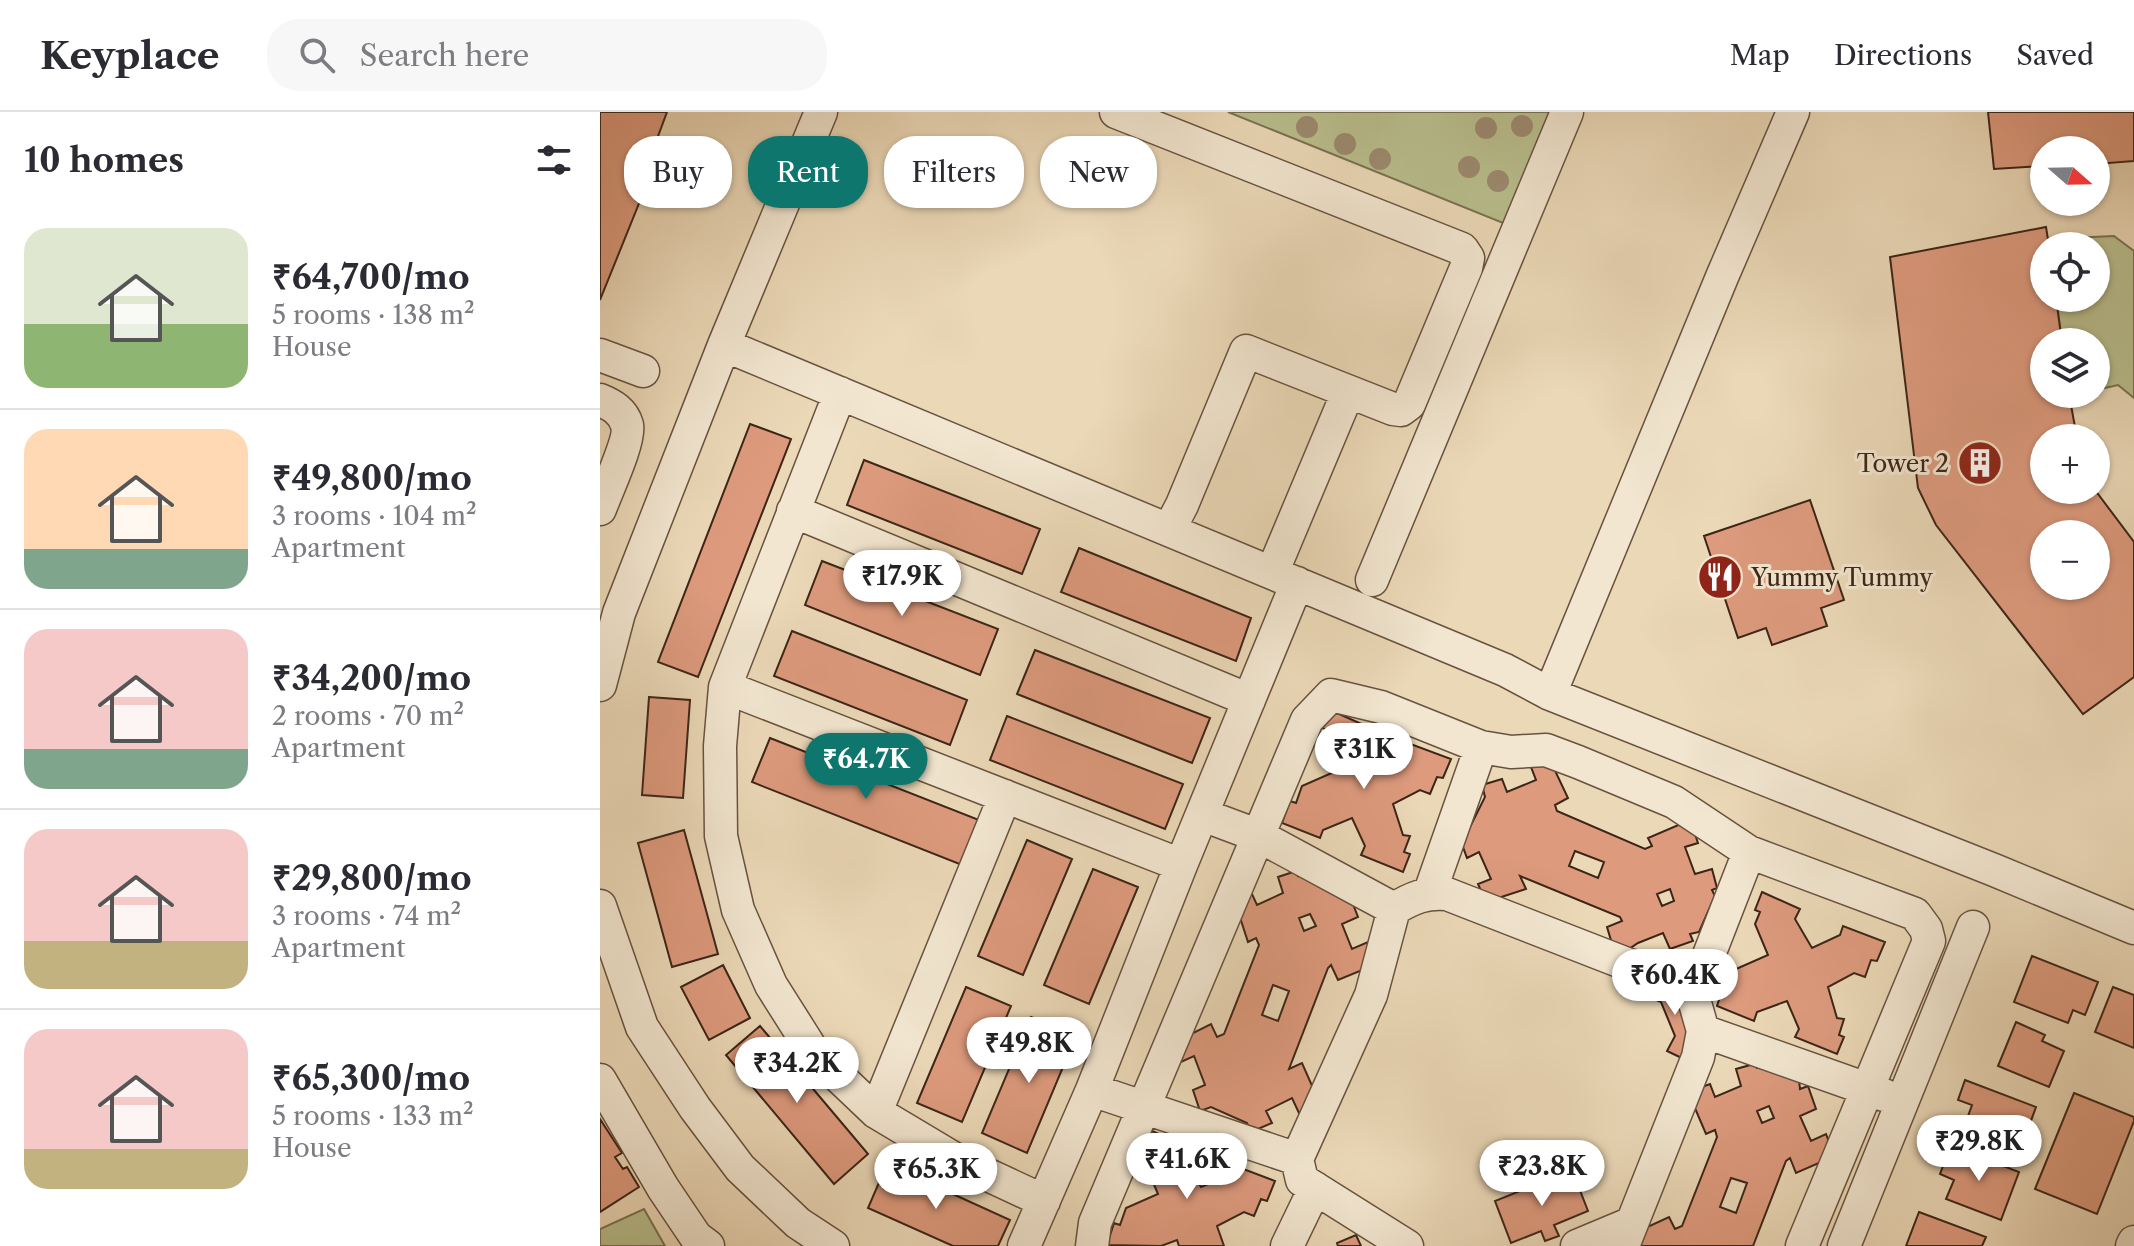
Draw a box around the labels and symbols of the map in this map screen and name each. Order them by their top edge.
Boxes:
north arrow [2030,136,2110,216]
building icon: Tower 2 [1956,439,2004,487]
place label: Tower 2 [1857,449,1949,478]
pin: ₹17.9K [837,550,967,618]
restaurant icon: Yummy Tummy [1696,553,1744,601]
place label: Yummy Tummy [1750,563,1933,592]
pin: ₹31K [1317,723,1411,791]
pin: ₹64.7K [801,733,931,801]
pin: ₹60.4K [1610,949,1740,1017]
pin: ₹49.8K [964,1017,1094,1085]
pin: ₹34.2K [732,1037,862,1105]
pin: ₹29.8K [1914,1115,2044,1183]
pin: ₹41.6K [1122,1133,1252,1201]
pin: ₹23.8K [1477,1140,1607,1208]
pin: ₹65.3K [871,1143,1001,1211]

